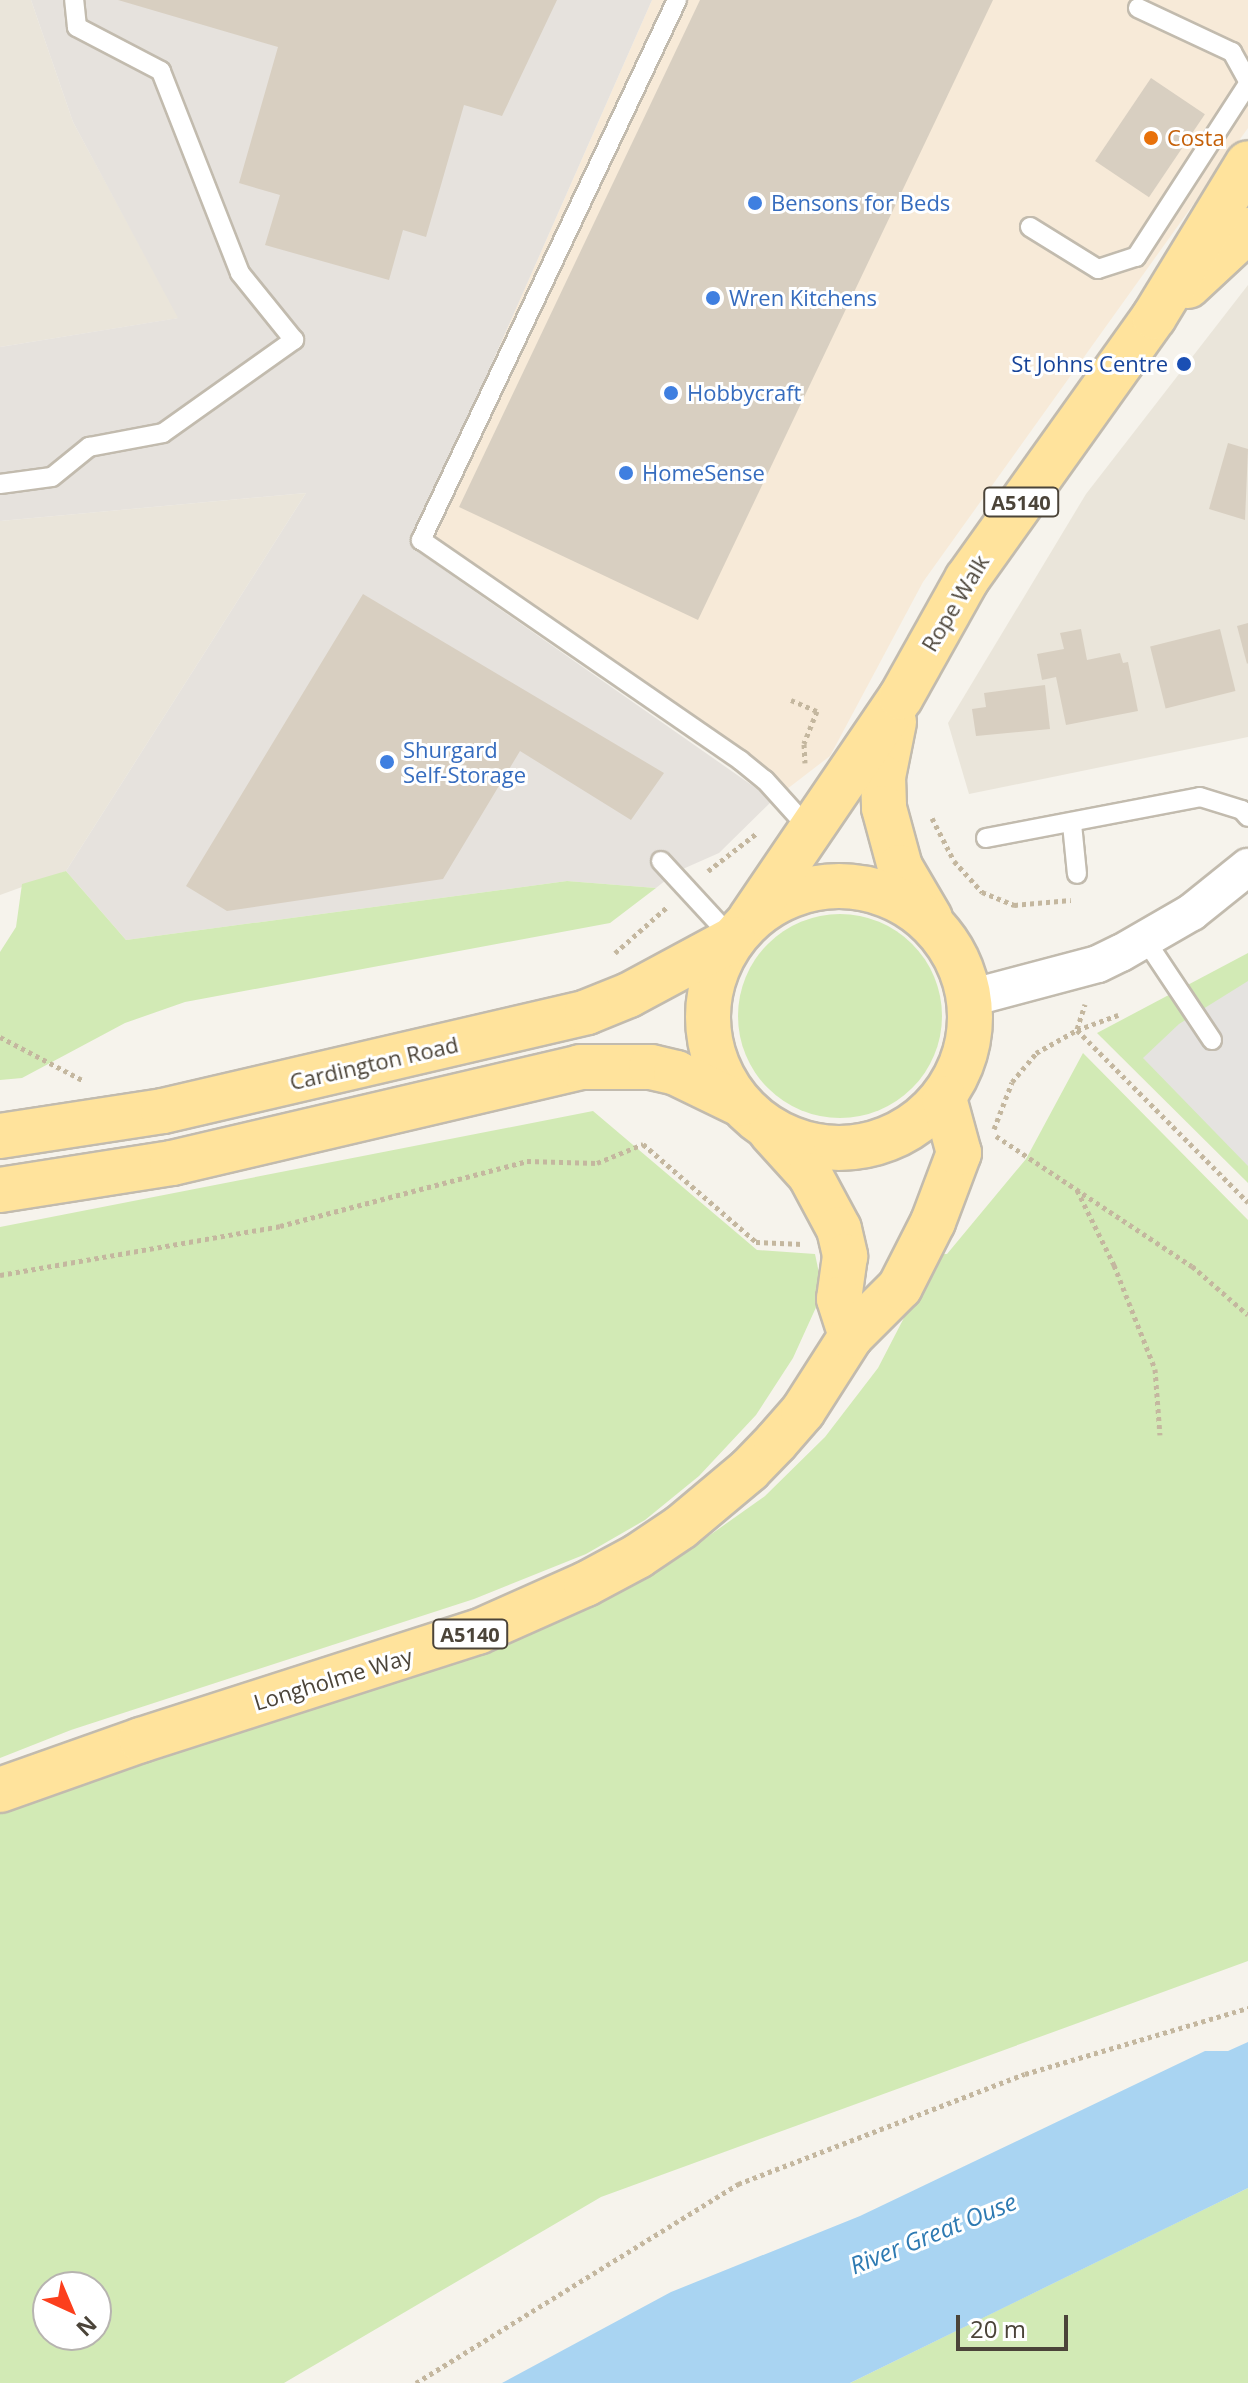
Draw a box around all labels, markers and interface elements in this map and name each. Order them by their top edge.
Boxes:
place label: Costa [1167,125,1225,151]
marker: Costa [1142,129,1160,147]
place label: Bensons for Beds [771,190,950,216]
marker: Bensons for Beds [746,194,764,212]
place label: Wren Kitchens [729,285,877,311]
marker: Wren Kitchens [704,289,722,307]
place label: St Johns Centre [1011,351,1168,377]
marker: St Johns Centre [1175,355,1193,373]
place label: Hobbycraft [687,380,801,406]
marker: Hobbycraft [662,384,680,402]
place label: HomeSense [642,460,765,486]
marker: HomeSense [617,464,635,482]
road number: A5140 [983,486,1059,518]
street label: Rope Walk [916,550,994,656]
place label: Shurgard Self-Storage [403,736,526,788]
marker: Shurgard Self-Storage [378,753,396,771]
street label: Cardington Road [287,1031,461,1095]
road number: A5140 [432,1618,508,1650]
street label: Longholme Way [251,1642,415,1716]
water label: River Great Ouse [845,2186,1021,2280]
north arrow [32,2271,112,2351]
scale bar [960,2299,1072,2349]
text: N [70,2310,104,2344]
text: 20 m [970,2312,1026,2345]

